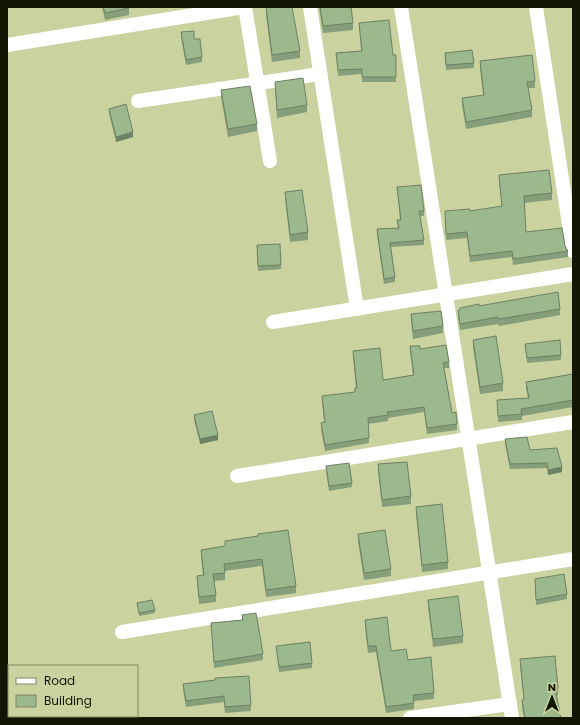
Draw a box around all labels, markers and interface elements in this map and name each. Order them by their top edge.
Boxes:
legend [8,665,138,717]
text: Road [44,672,75,689]
north arrow [532,677,572,717]
text: N [548,679,556,695]
text: Building [44,692,92,709]

